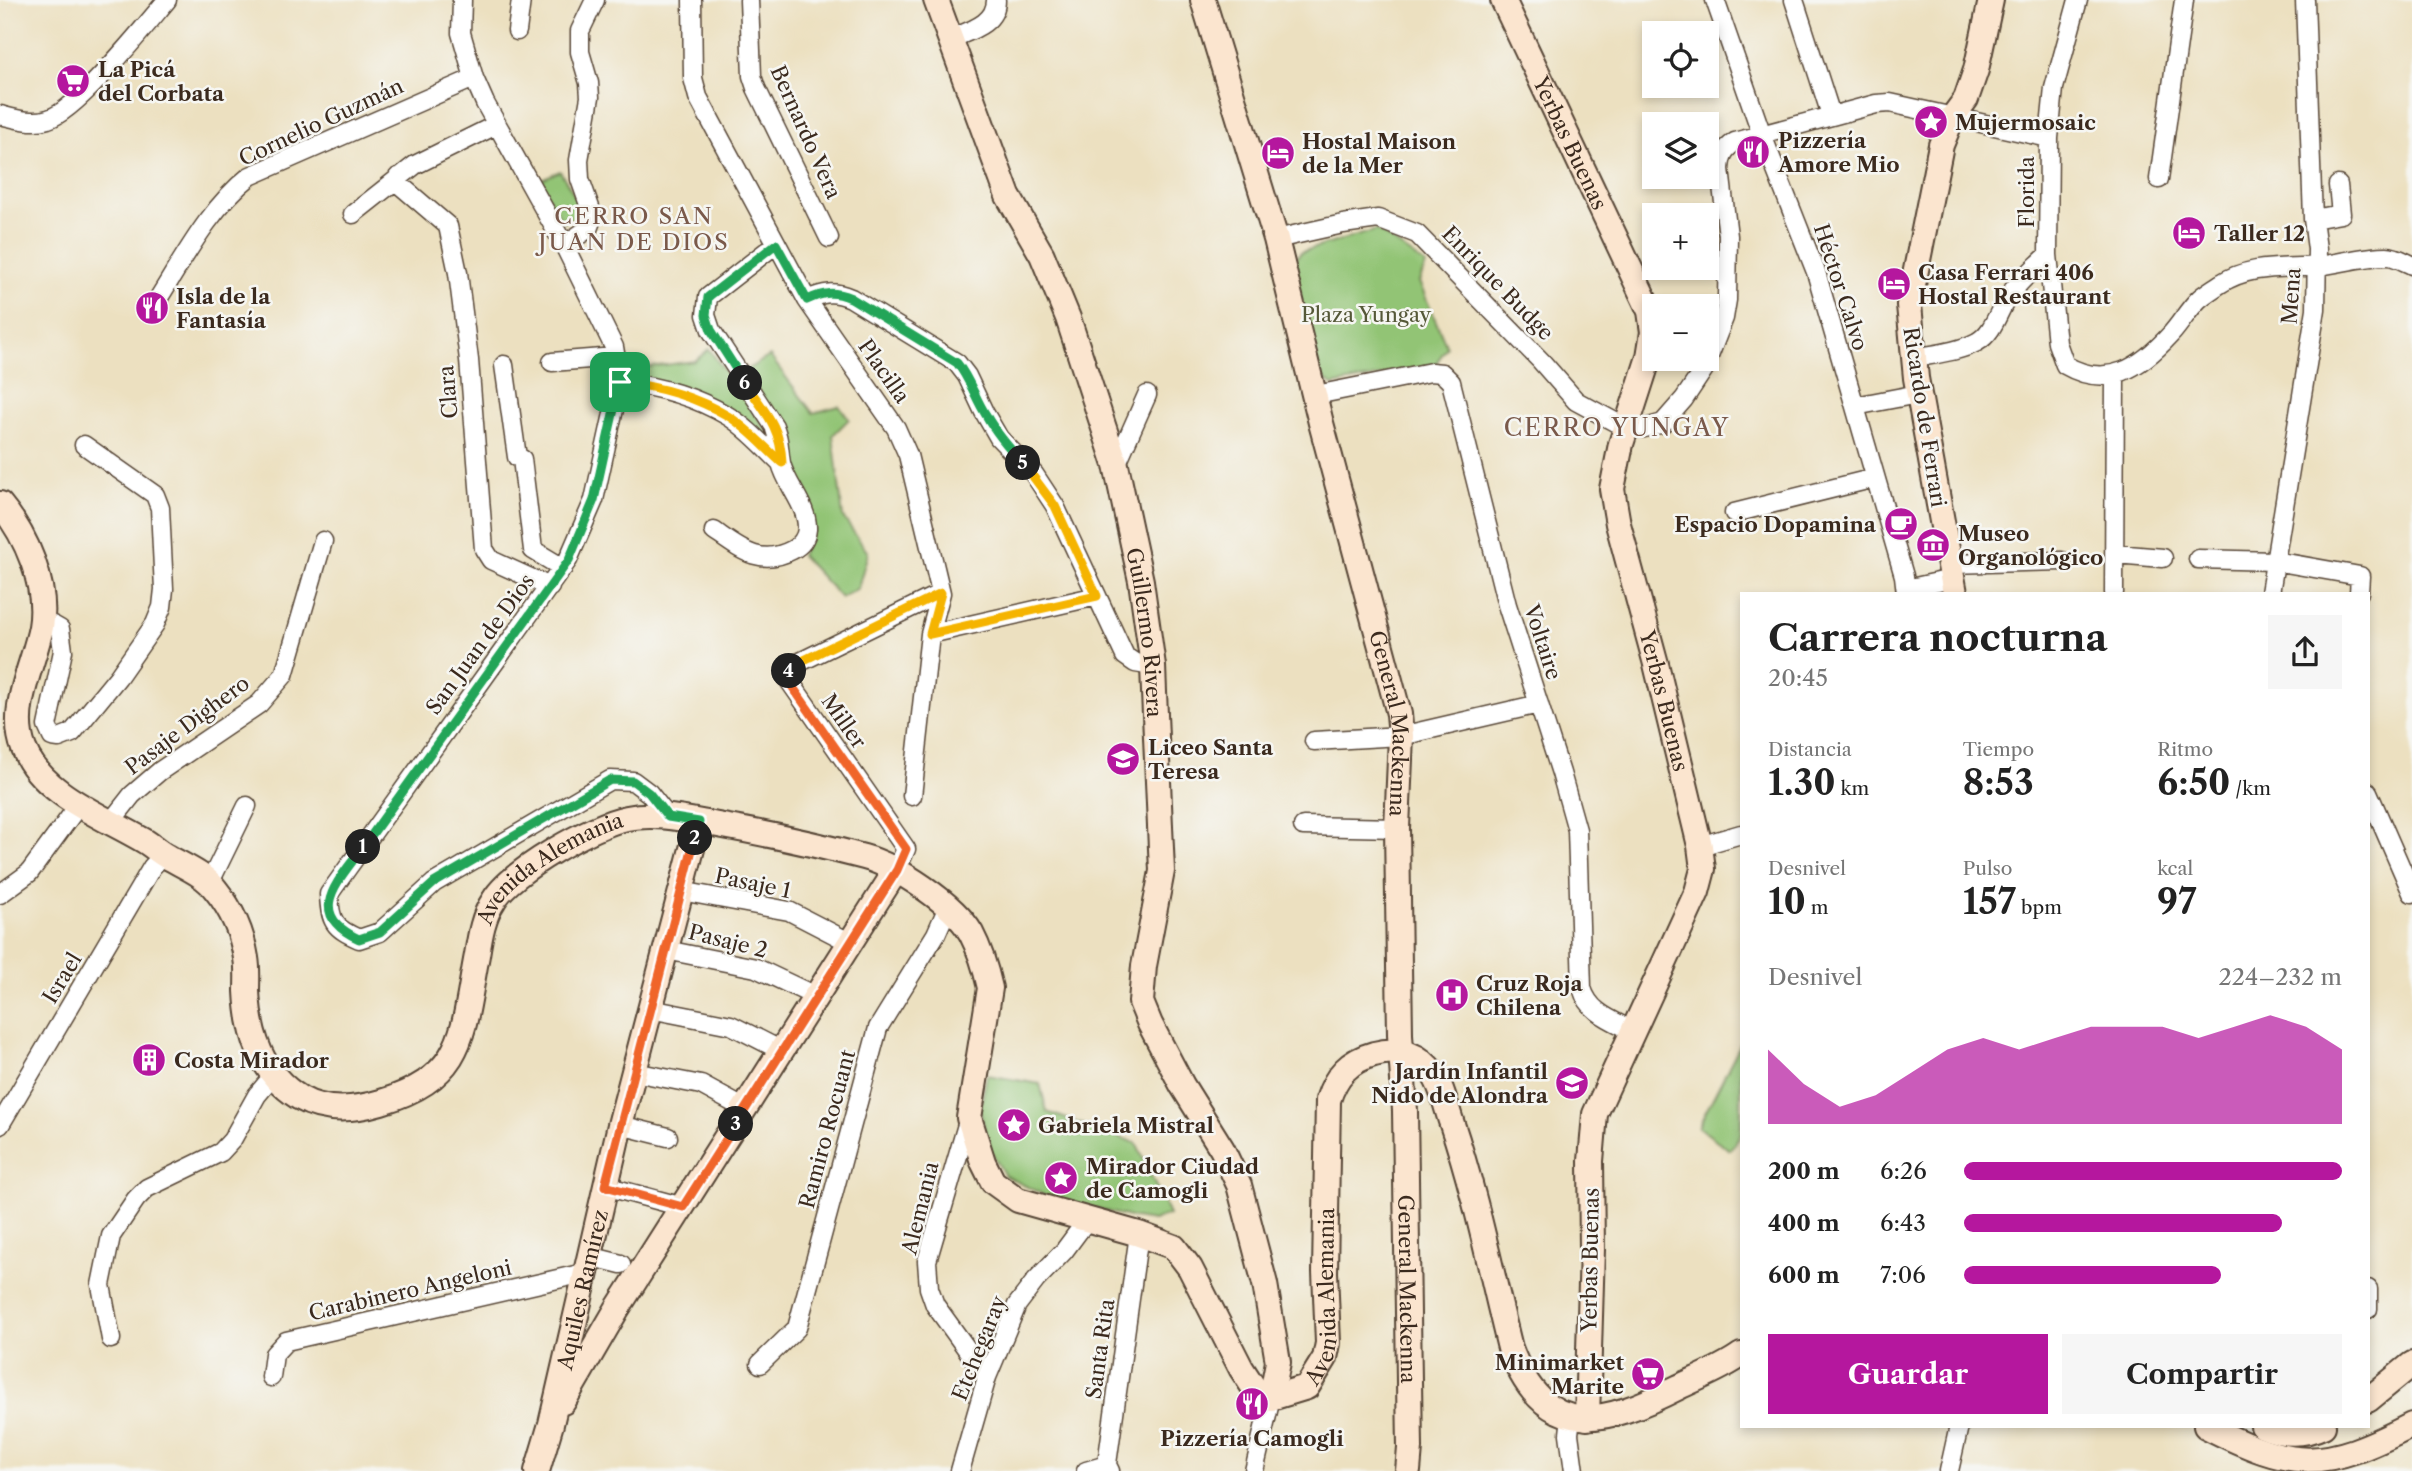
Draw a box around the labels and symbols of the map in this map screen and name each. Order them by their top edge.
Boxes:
place label: La Picá del Corbata [98,57,225,106]
street label: Bernardo Vera [765,61,847,203]
supermarket icon: La Picá del Corbata [54,62,92,100]
street label: Yerbas Buenas [1528,71,1613,213]
street label: Cornelio Guzmán [235,73,407,171]
place icon: Mujermosaic [1912,103,1950,141]
place label: Mujermosaic [1955,110,2096,135]
place label: Pizzería Amore Mio [1777,128,1899,177]
place label: Hostal Maison de la Mer [1302,129,1457,178]
restaurant icon: Pizzería Amore Mio [1734,133,1772,171]
hotel icon: Hostal Maison de la Mer [1259,134,1297,172]
street label: Florida [2014,155,2039,228]
district label: CERRO SAN JUAN DE DIOS [535,202,730,256]
hotel icon: Taller 12 [2170,214,2208,252]
street label: Enrique Budge [1437,221,1559,345]
street label: Héctor Calvo [1809,221,1873,353]
place label: Taller 12 [2214,221,2305,246]
place label: Casa Ferrari 406 Hostal Restaurant [1918,260,2111,309]
hotel icon: Casa Ferrari 406 Hostal Restaurant [1875,265,1913,303]
street label: Mena [2277,266,2306,325]
place label: Isla de la Fantasía [176,284,271,333]
restaurant icon: Isla de la Fantasía [133,289,171,327]
park label: Plaza Yungay [1301,302,1431,327]
street label: Ricardo de Ferrari [1898,325,1952,509]
street label: Placilla [853,334,915,408]
pin [590,352,650,412]
street label: Clara [433,363,463,420]
pin: 6 [728,366,762,400]
district label: CERRO YUNGAY [1504,413,1730,442]
pin: 5 [1006,446,1040,480]
cafe icon: Espacio Dopamina [1882,505,1920,543]
place label: Espacio Dopamina [1674,512,1877,537]
place label: Museo Organológico [1958,521,2103,570]
museum icon: Museo Organológico [1914,526,1952,564]
street label: Guillermo Rivera [1122,545,1168,719]
street label: San Juan de Dios [421,569,539,719]
street label: Voltaire [1519,600,1567,683]
street label: Yerbas Buenas [1635,626,1694,774]
street label: General Mackenna [1365,628,1414,818]
pin: 4 [772,654,806,688]
street label: Pasaje Dighero [120,670,254,780]
street label: Miller [816,689,872,753]
place label: Liceo Santa Teresa [1148,735,1274,784]
school or university icon: Liceo Santa Teresa [1104,740,1142,778]
street label: Avenida Alemania [471,807,627,929]
pin: 2 [678,820,712,856]
pin: 1 [346,830,380,864]
street label: Pasaje 1 [713,863,793,903]
street label: Pasaje 2 [686,919,770,963]
street label: Israel [37,948,87,1008]
place label: Cruz Roja Chilena [1476,971,1583,1020]
hospital icon: Cruz Roja Chilena [1433,976,1471,1014]
building icon: Costa Mirador [130,1041,168,1079]
street label: Ramiro Rocuant [794,1046,860,1211]
place label: Costa Mirador [174,1048,330,1073]
place label: Jardín Infantil Nido de Alondra [1371,1059,1549,1108]
school or university icon: Jardín Infantil Nido de Alondra [1553,1064,1591,1102]
pin: 3 [718,1106,754,1142]
place icon: Gabriela Mistral [995,1106,1033,1144]
place label: Gabriela Mistral [1038,1113,1214,1138]
place label: Mirador Ciudad de Camogli [1086,1154,1259,1203]
street label: Alemania [896,1158,944,1258]
place icon: Mirador Ciudad de Camogli [1042,1159,1080,1197]
street label: Yerbas Buenas [1576,1188,1604,1333]
street label: General Mackenna [1394,1194,1422,1385]
street label: Aquiles Ramírez [551,1207,613,1373]
street label: Avenida Alemania [1299,1207,1341,1390]
street label: Carabinero Angeloni [306,1254,514,1326]
street label: Etchegaray [947,1292,1011,1404]
street label: Santa Rita [1081,1296,1120,1401]
place label: Minimarket Marite [1495,1350,1625,1399]
supermarket icon: Minimarket Marite [1629,1355,1667,1393]
restaurant icon: Pizzería Camogli [1233,1385,1271,1423]
place label: Pizzería Camogli [1160,1426,1344,1451]

